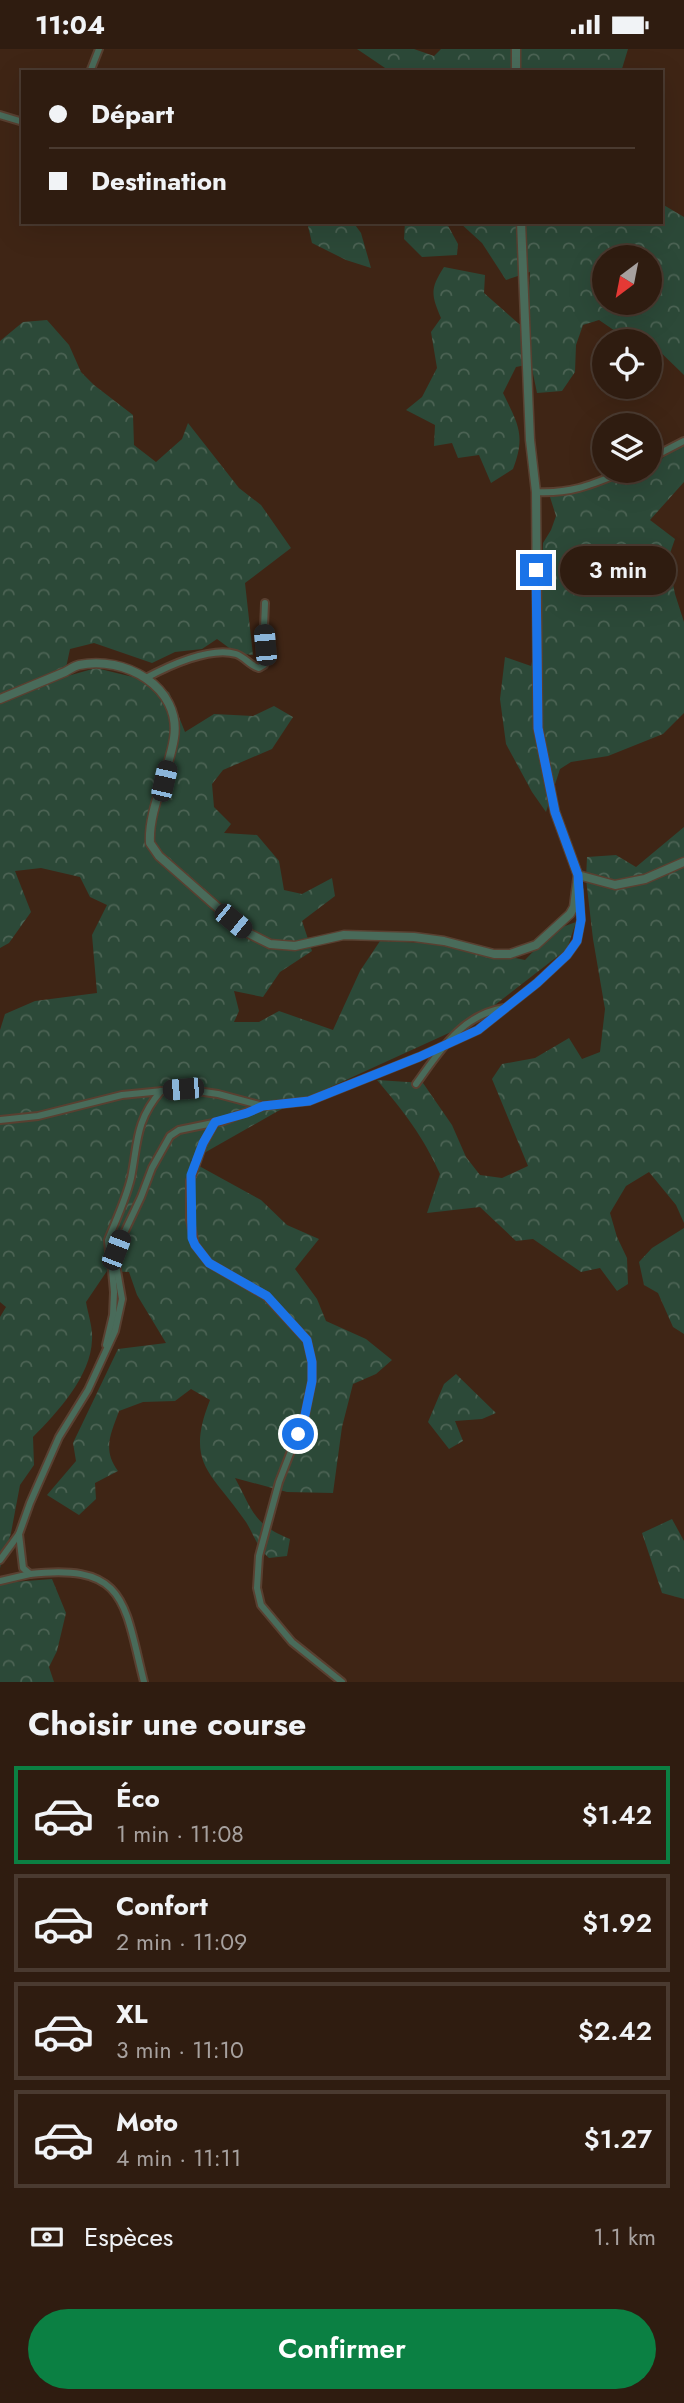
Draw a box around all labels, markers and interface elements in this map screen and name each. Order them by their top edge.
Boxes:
text: 11:04 [35,6,105,44]
text: Départ [91,95,174,133]
text: Destination [91,162,227,200]
north arrow [592,245,662,315]
map controls [592,245,662,483]
button: locate [592,329,662,399]
button: layers [592,413,662,483]
callout: 3 min [560,545,676,595]
text: 3 min [589,553,647,587]
route end [520,554,552,586]
car [253,623,278,667]
car [150,758,179,804]
car [211,900,256,942]
car [162,1077,205,1101]
car [99,1227,134,1273]
route start [282,1418,314,1450]
text: Choisir une course [28,1701,306,1747]
text: Éco [116,1779,160,1817]
icon: car [32,1784,95,1847]
text: $1.42 [582,1796,652,1834]
text: 1 min · 11:08 [116,1817,244,1851]
text: Confort [116,1887,208,1925]
icon: car [32,1892,95,1955]
text: $1.92 [582,1904,652,1942]
text: 2 min · 11:09 [116,1925,247,1959]
text: XL [116,1995,148,2033]
icon: car [32,2000,95,2063]
text: $2.42 [578,2012,652,2050]
text: 3 min · 11:10 [116,2033,244,2067]
text: Moto [116,2103,178,2141]
icon: car [32,2108,95,2171]
text: $1.27 [584,2120,652,2158]
text: 4 min · 11:11 [116,2141,241,2175]
icon: cash [28,2218,66,2256]
text: Espèces [84,2218,173,2256]
text: 1.1 km [593,2220,656,2254]
button: Confirmer [28,2309,656,2389]

